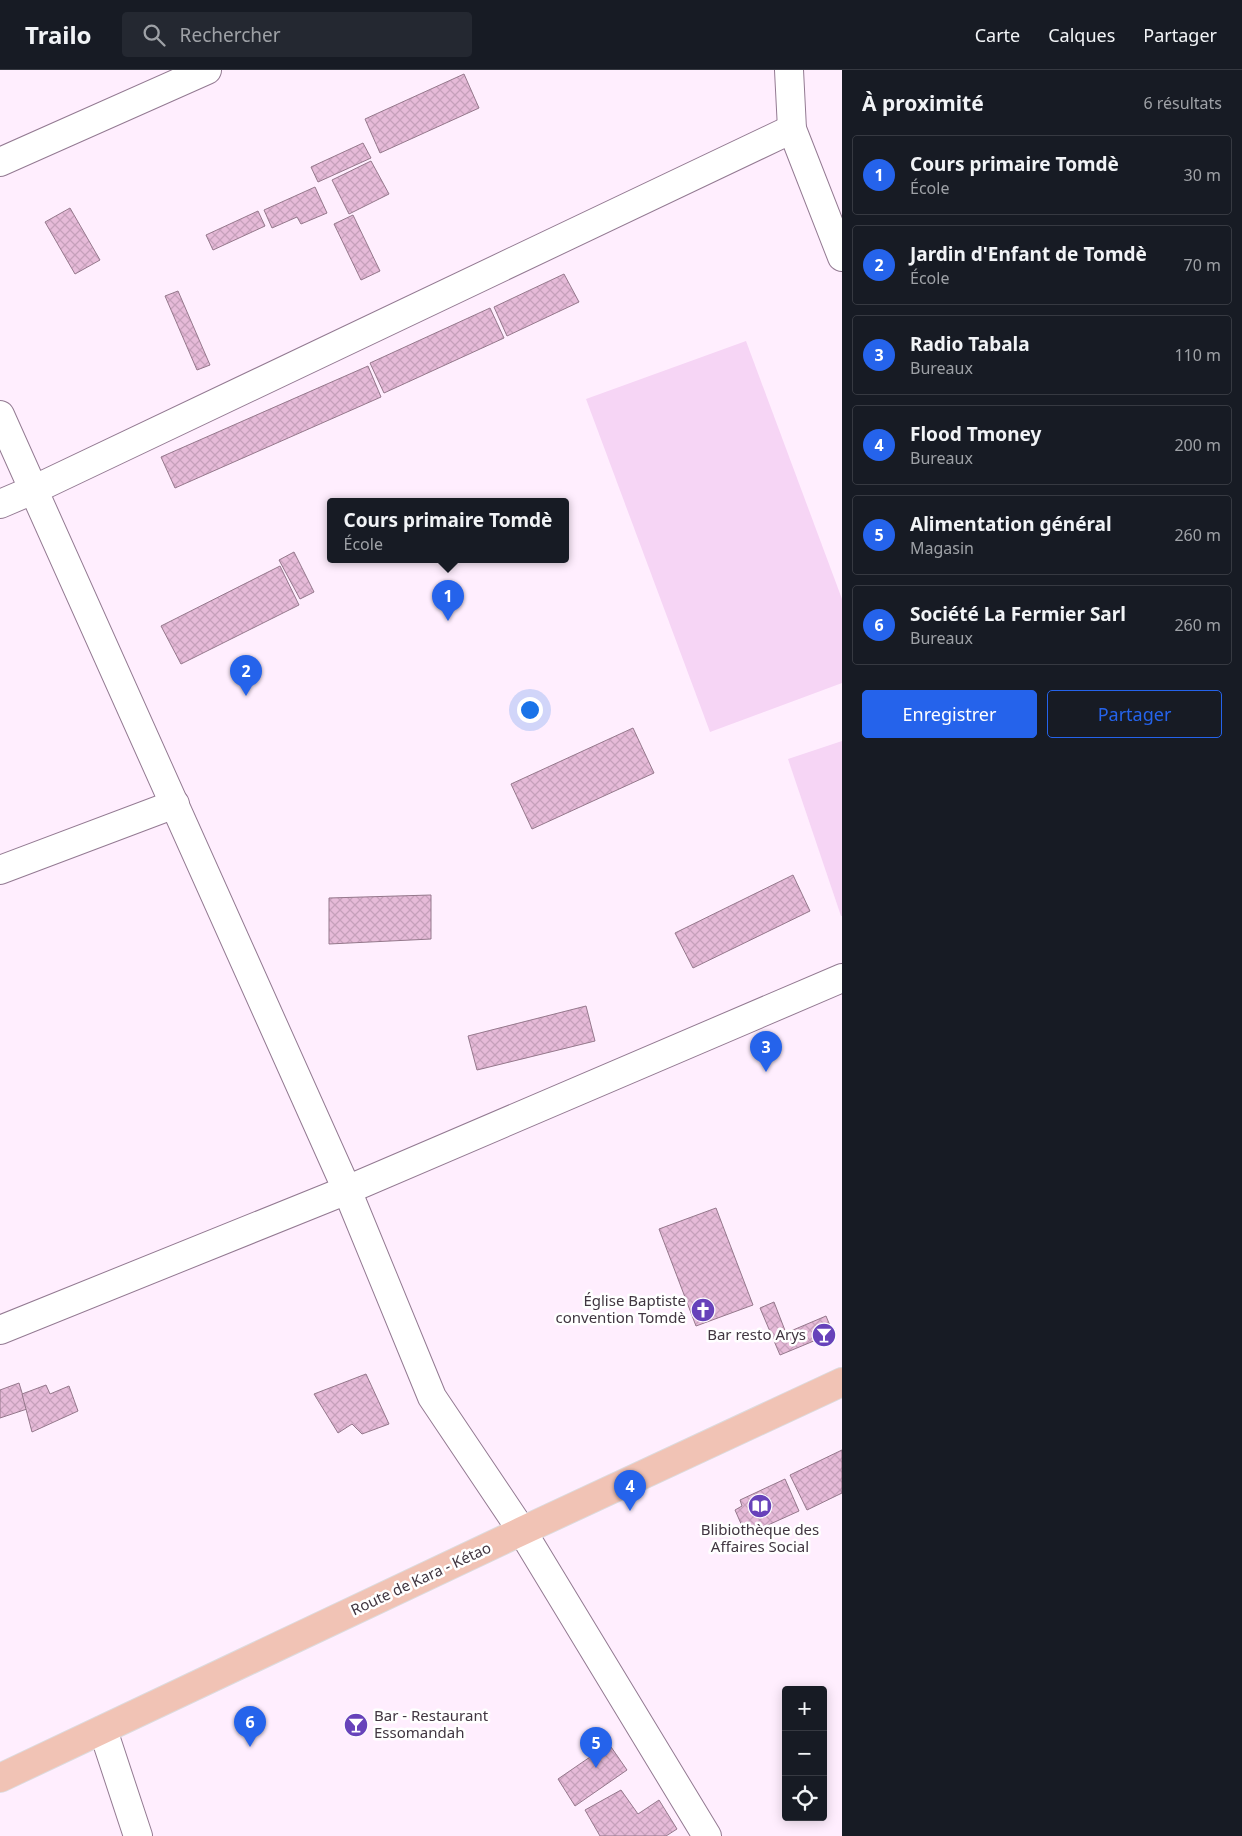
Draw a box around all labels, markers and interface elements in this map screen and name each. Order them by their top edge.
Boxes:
search box [122,12,472,57]
text: Trailo [25,18,92,51]
icon: search [140,21,168,49]
text: Rechercher [180,22,281,48]
text: Carte [975,23,1020,47]
text: Calques [1048,23,1115,47]
text: Partager [1143,23,1217,47]
text: À proximité [862,89,984,117]
text: 6 résultats [1144,92,1222,114]
text: Cours primaire Tomdè [910,151,1119,177]
text: 1 [874,164,884,186]
text: 30 m [1184,164,1221,186]
text: École [910,177,949,199]
text: Jardin d'Enfant de Tomdè [910,241,1147,267]
text: 2 [874,254,884,276]
text: 70 m [1184,254,1221,276]
text: École [910,267,949,289]
text: Radio Tabala [910,331,1030,357]
text: 3 [874,344,884,366]
text: 110 m [1174,344,1221,366]
text: Bureaux [910,357,973,379]
text: Flood Tmoney [910,421,1041,447]
text: 4 [874,434,884,456]
text: 200 m [1174,434,1221,456]
text: Bureaux [910,447,973,469]
popup [327,498,569,563]
text: Cours primaire Tomdè [344,507,552,533]
text: Alimentation général [910,511,1112,537]
text: 5 [874,524,884,546]
text: 260 m [1174,524,1221,546]
text: École [344,533,383,555]
text: Magasin [910,537,974,559]
pin: 1 [432,580,464,621]
text: Société La Fermier Sarl [910,601,1126,627]
text: 6 [874,614,884,636]
text: 260 m [1174,614,1221,636]
text: Bureaux [910,627,973,649]
pin: 2 [230,655,262,696]
button: Enregistrer [862,690,1037,738]
button: Partager [1047,690,1222,738]
your location [517,697,543,723]
pin: 3 [750,1031,782,1072]
place label: Église Baptiste convention Tomdè [555,1290,686,1327]
church icon: Église Baptiste convention Tomdè [690,1297,716,1323]
bar icon: Bar resto Arys [811,1322,837,1348]
place label: Bar resto Arys [707,1324,806,1344]
pin: 4 [614,1470,646,1511]
library icon: Blibiothèque des Affaires Social [747,1493,773,1519]
place label: Blibiothèque des Affaires Social [701,1519,819,1556]
street label: Route de Kara - Kétao [347,1537,494,1619]
map controls [782,1686,827,1821]
button: + [782,1686,827,1731]
place label: Bar - Restaurant Essomandah [374,1705,489,1742]
pin: 6 [234,1706,266,1747]
bar icon: Bar - Restaurant Essomandah [343,1712,369,1738]
pin: 5 [580,1727,612,1768]
button: − [782,1731,827,1776]
button: locate [782,1776,827,1821]

